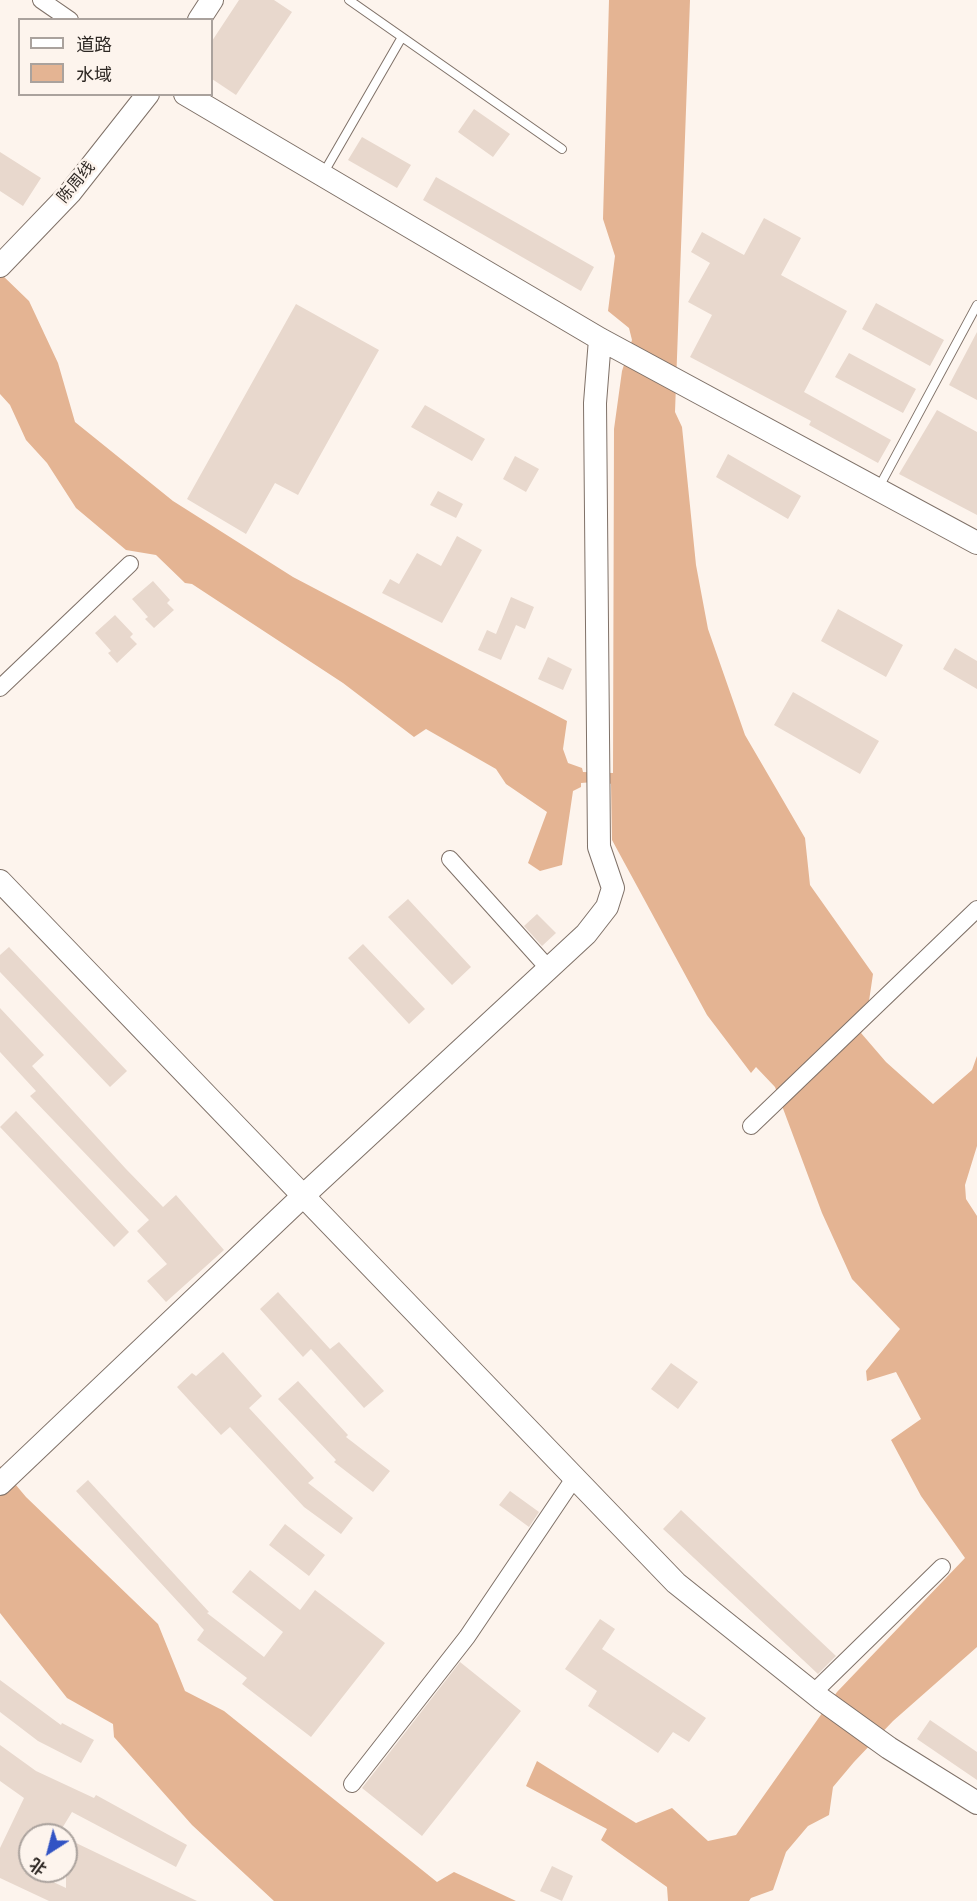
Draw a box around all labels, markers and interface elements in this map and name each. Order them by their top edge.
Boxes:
legend [18,18,213,96]
text: 道路 [76,33,112,57]
text: 水域 [76,63,112,87]
street label: 陈周线 [54,158,100,208]
north arrow [18,1823,78,1883]
text: 北 [26,1852,52,1880]

